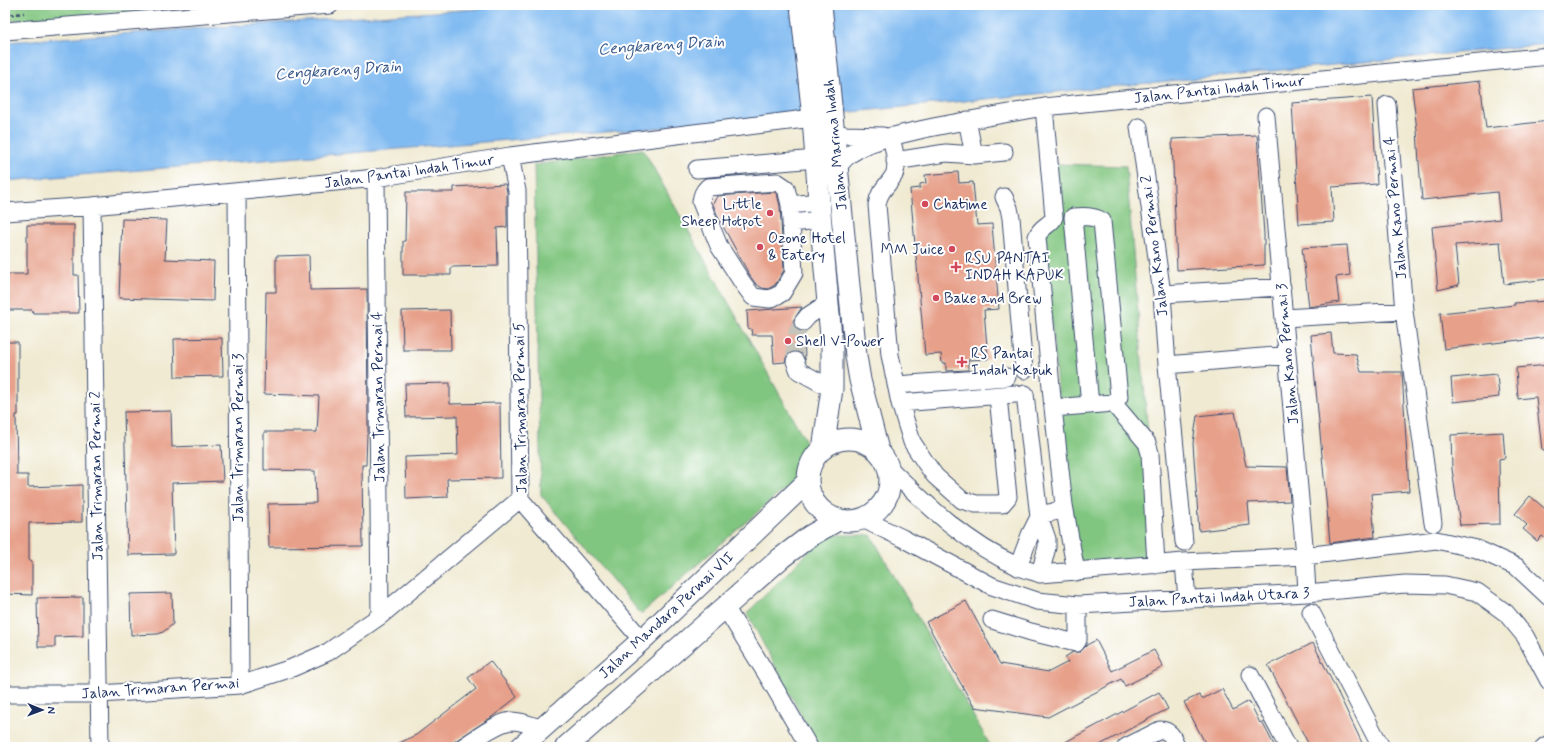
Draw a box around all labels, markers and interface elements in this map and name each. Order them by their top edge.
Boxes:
water label: Cengkareng Drain [597,31,725,62]
water label: Cengkareng Drain [274,56,402,87]
street label: Jalan Pantai Indah Timur [1133,71,1306,109]
street label: Jalan Marina Indah [819,78,853,211]
street label: Jalan Kano Permai 4 [1380,135,1412,280]
street label: Jalan Pantai Indah Timur [323,150,496,194]
street label: Jalan Kano Permai 2 [1136,174,1174,318]
place label: Little Sheep Hotpot [681,195,762,232]
place label: Chatime [933,195,988,215]
marker: Chatime [920,199,930,209]
marker: Little Sheep Hotpot [765,208,775,218]
place label: Ozone Hotel & Eatery [768,229,846,266]
place label: MM Juice [881,240,944,260]
marker: Ozone Hotel & Eatery [755,242,765,252]
marker: MM Juice [947,244,957,254]
place label: RSU PANTAI INDAH KAPUK [965,249,1064,286]
marker: RSU PANTAI INDAH KAPUK [950,261,962,273]
street label: Jalan Kano Permai 3 [1272,282,1304,425]
place label: Bake and Brew [944,289,1042,309]
marker: Bake and Brew [931,293,941,303]
street label: Jalan Trimaran Permai 4 [368,311,390,483]
street label: Jalan Trimaran Permai 5 [510,322,532,494]
place label: Shell V-Power [796,332,884,352]
marker: Shell V-Power [783,336,793,346]
place label: RS Pantai Indah Kapuk [971,344,1053,381]
street label: Jalan Trimaran Permai 3 [229,353,249,523]
marker: RS Pantai Indah Kapuk [956,356,968,368]
street label: Jalan Trimaran Permai 2 [86,391,108,561]
street label: Jalan Mandara Permai VII [595,548,739,684]
street label: Jalan Pantai Indah Utara 3 [1128,583,1310,613]
street label: Jalan Trimaran Permai [80,673,240,704]
north arrow [22,690,62,730]
text: N [44,706,58,714]

